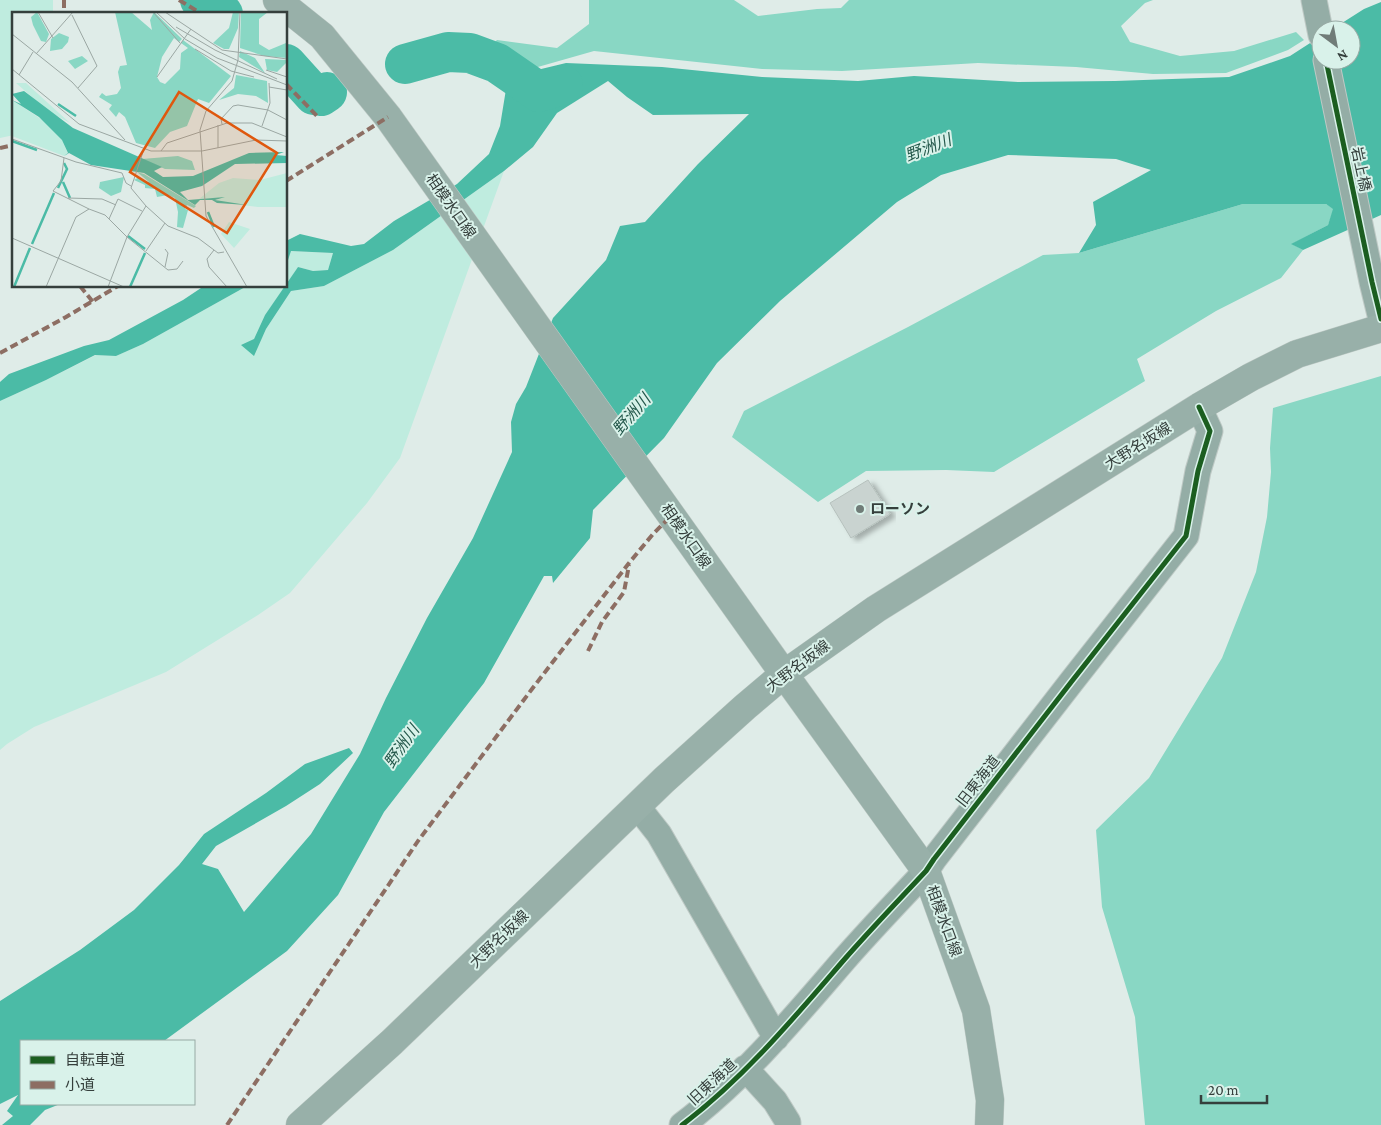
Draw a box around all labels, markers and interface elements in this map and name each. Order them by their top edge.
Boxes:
inset map [12,12,288,288]
north arrow [1311,20,1361,70]
text: N [1334,47,1351,66]
water label: 野洲川 [903,130,955,164]
street label: 岩上橋 [1348,145,1374,193]
street label: 相模水口線 [423,171,479,241]
water label: 野洲川 [609,389,655,438]
street label: 大野名坂線 [1102,419,1174,473]
street label: 相模水口線 [658,501,714,571]
place label: ローソン [870,501,930,517]
marker: ローソン [854,503,866,515]
street label: 大野名坂線 [763,637,833,695]
water label: 野洲川 [381,720,423,771]
street label: 旧東海道 [953,752,1003,810]
street label: 相模水口線 [924,883,964,959]
street label: 大野名坂線 [466,907,532,971]
legend [20,1040,195,1105]
text: 自転車道 [65,1052,125,1068]
street label: 旧東海道 [685,1056,739,1108]
scale bar [1201,1072,1267,1104]
text: 小道 [65,1077,95,1093]
text: 20 m [1208,1082,1239,1098]

